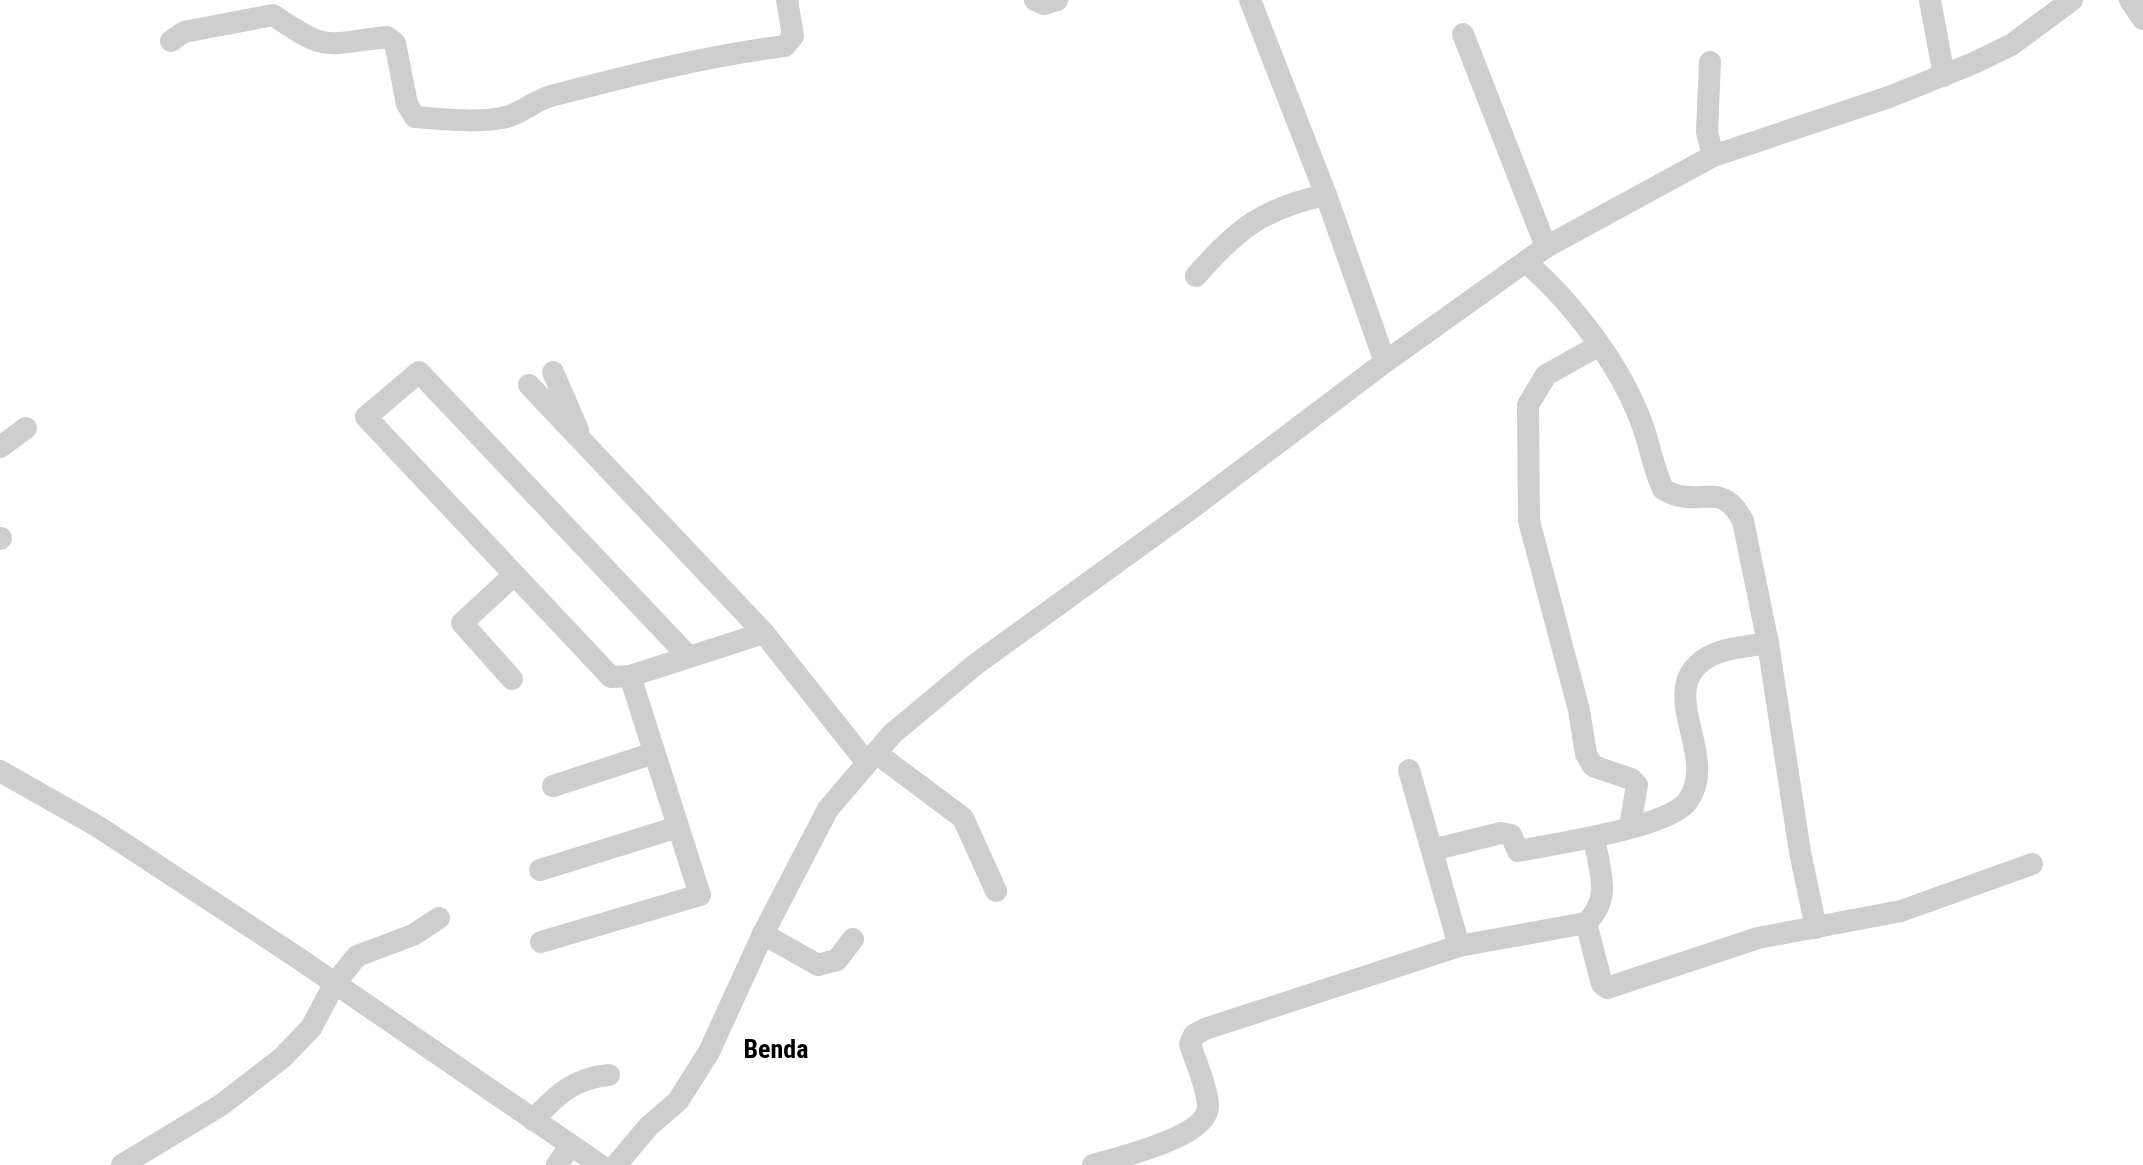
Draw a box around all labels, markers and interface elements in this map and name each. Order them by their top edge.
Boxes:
district label: Benda [744,1034,808,1064]

